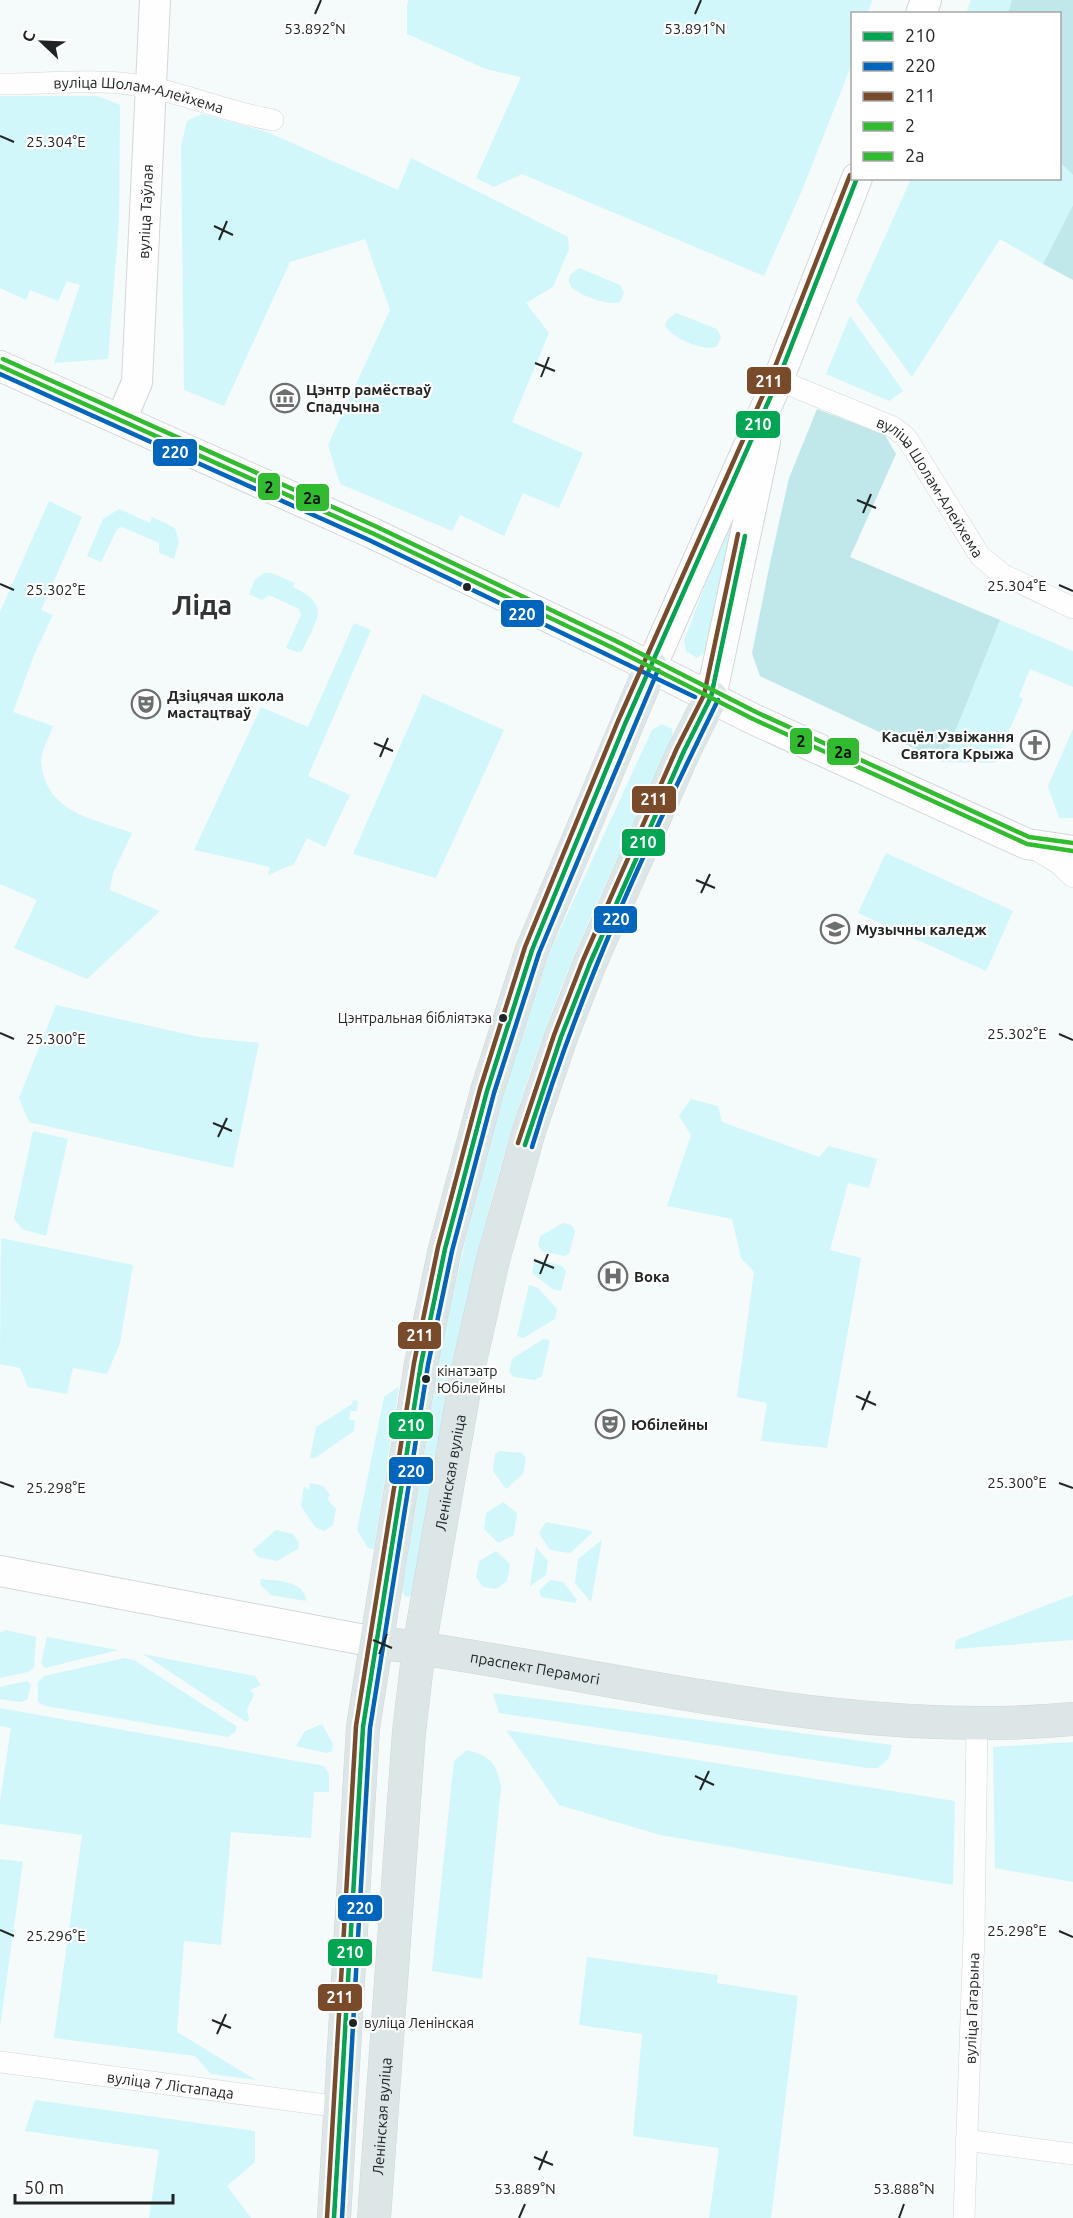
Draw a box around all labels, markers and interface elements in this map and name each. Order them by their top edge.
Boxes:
north arrow [12,12,72,72]
legend [851,12,1061,180]
text: 53.892°N [284,20,346,37]
text: 53.891°N [664,20,726,37]
text: 210 [905,25,935,45]
text: С [18,28,38,44]
text: 220 [905,55,935,75]
street label: вуліца Шолам-Алейхема [53,73,226,116]
text: 211 [905,85,935,105]
text: 2 [905,115,915,135]
text: 25.304°E [26,133,86,150]
text: 2а [905,145,924,165]
street label: вуліца Таўлая [134,164,156,259]
line badge: 211 [746,366,792,395]
text: 211 [755,372,783,390]
place label: Цэнтр рамёстваў Спадчына [306,381,431,415]
museum icon: Цэнтр рамёстваў Спадчына [269,382,301,414]
line badge: 210 [735,410,781,439]
street label: вуліца Шолам-Алейхема [874,413,987,560]
text: 210 [744,415,772,433]
line badge: 220 [152,438,198,467]
text: 220 [161,443,189,461]
line badge: 2 [257,472,281,501]
text: 2 [264,478,274,496]
line badge: 2а [295,483,330,512]
text: 2а [303,489,321,507]
text: 25.304°E [987,577,1047,594]
text: 25.302°E [26,581,86,598]
unlabelled marker [461,581,473,593]
district label: Ліда [172,590,232,620]
line badge: 220 [500,599,545,628]
text: 220 [508,605,536,623]
place label: Дзіцячая школа мастацтваў [167,687,284,721]
theatre icon: Дзіцячая школа мастацтваў [130,688,162,720]
line badge: 2 [789,727,813,755]
place label: Касцёл Узвіжання Святога Крыжа [881,728,1014,762]
church icon: Касцёл Узвіжання Святога Крыжа [1019,729,1051,761]
text: 2 [796,732,806,750]
line badge: 2а [826,737,860,766]
text: 2а [834,743,852,761]
line badge: 211 [631,785,677,814]
text: 211 [640,790,668,808]
line badge: 210 [621,828,666,857]
text: 210 [629,833,657,851]
line badge: 220 [593,905,638,934]
text: 220 [602,910,630,928]
school or university icon: Музычны каледж [819,913,851,945]
place label: Музычны каледж [856,921,987,938]
place label: Цэнтральная бібліятэка [338,1010,492,1026]
marker: Цэнтральная бібліятэка [497,1012,509,1024]
text: 25.302°E [987,1025,1047,1042]
text: 25.300°E [26,1030,86,1047]
hospital icon: Вока [597,1260,629,1292]
place label: Вока [634,1268,670,1285]
line badge: 211 [397,1321,442,1350]
text: 211 [406,1326,434,1344]
place label: кінатэатр Юбілейны [437,1363,506,1396]
marker: кінатэатр Юбілейны [420,1373,432,1385]
theatre icon: Юбілейны [594,1408,626,1440]
line badge: 210 [388,1411,434,1440]
street label: Ленінская вуліца [431,1413,468,1532]
text: 210 [397,1416,425,1434]
place label: Юбілейны [631,1416,708,1433]
line badge: 220 [388,1456,434,1485]
text: 220 [397,1462,425,1480]
text: 25.300°E [987,1474,1047,1491]
text: 25.298°E [26,1479,86,1496]
street label: праспект Перамогі [469,1648,601,1687]
line badge: 220 [337,1894,383,1922]
text: 220 [346,1899,374,1917]
text: 25.298°E [987,1922,1047,1939]
text: 25.296°E [26,1927,86,1944]
line badge: 210 [327,1938,373,1967]
text: 210 [336,1943,364,1961]
street label: вуліца Гагарына [961,1952,982,2064]
line badge: 211 [317,1983,363,2012]
text: 211 [326,1988,354,2006]
place label: вуліца Ленінская [364,2015,474,2031]
marker: вуліца Ленінская [347,2017,359,2029]
street label: Ленінская вуліца [369,2057,394,2176]
street label: вуліца 7 Лістапада [106,2068,235,2101]
scale bar [15,2167,172,2205]
text: 50 m [24,2177,64,2197]
text: 53.889°N [494,2180,556,2197]
text: 53.888°N [873,2180,935,2197]

